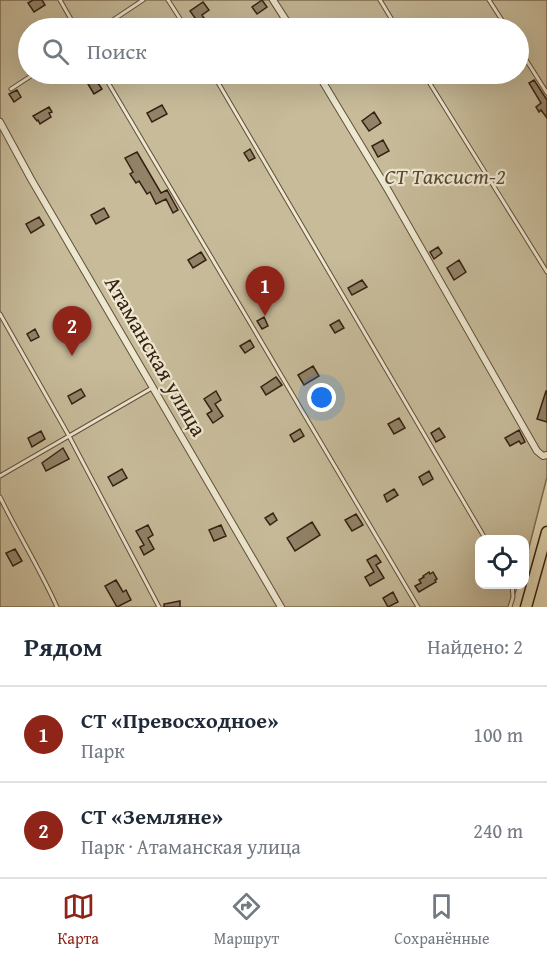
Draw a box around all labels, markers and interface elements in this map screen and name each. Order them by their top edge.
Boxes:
search box [18,18,529,84]
icon: search [39,35,72,68]
text: Поиск [87,35,147,67]
park label: СТ Таксист-2 [385,160,505,192]
pin: 1 [246,266,284,316]
street label: Атаманская улица [97,270,215,443]
pin: 2 [52,306,92,356]
your location [307,383,336,412]
map controls [475,535,529,589]
button: locate [475,535,529,589]
text: Рядом [24,627,102,666]
text: Найдено: 2 [427,632,523,661]
text: СТ «Превосходное» [81,704,279,736]
text: 1 [38,720,49,749]
text: 100 m [473,720,523,749]
text: Парк [81,736,125,765]
text: СТ «Земляне» [81,800,223,832]
text: 2 [38,816,49,845]
text: 240 m [473,816,523,845]
text: Парк · Атаманская улица [81,832,301,861]
tab: Карта [57,890,99,950]
tab: Маршрут [214,890,279,950]
tab: Сохранённые [394,890,490,950]

